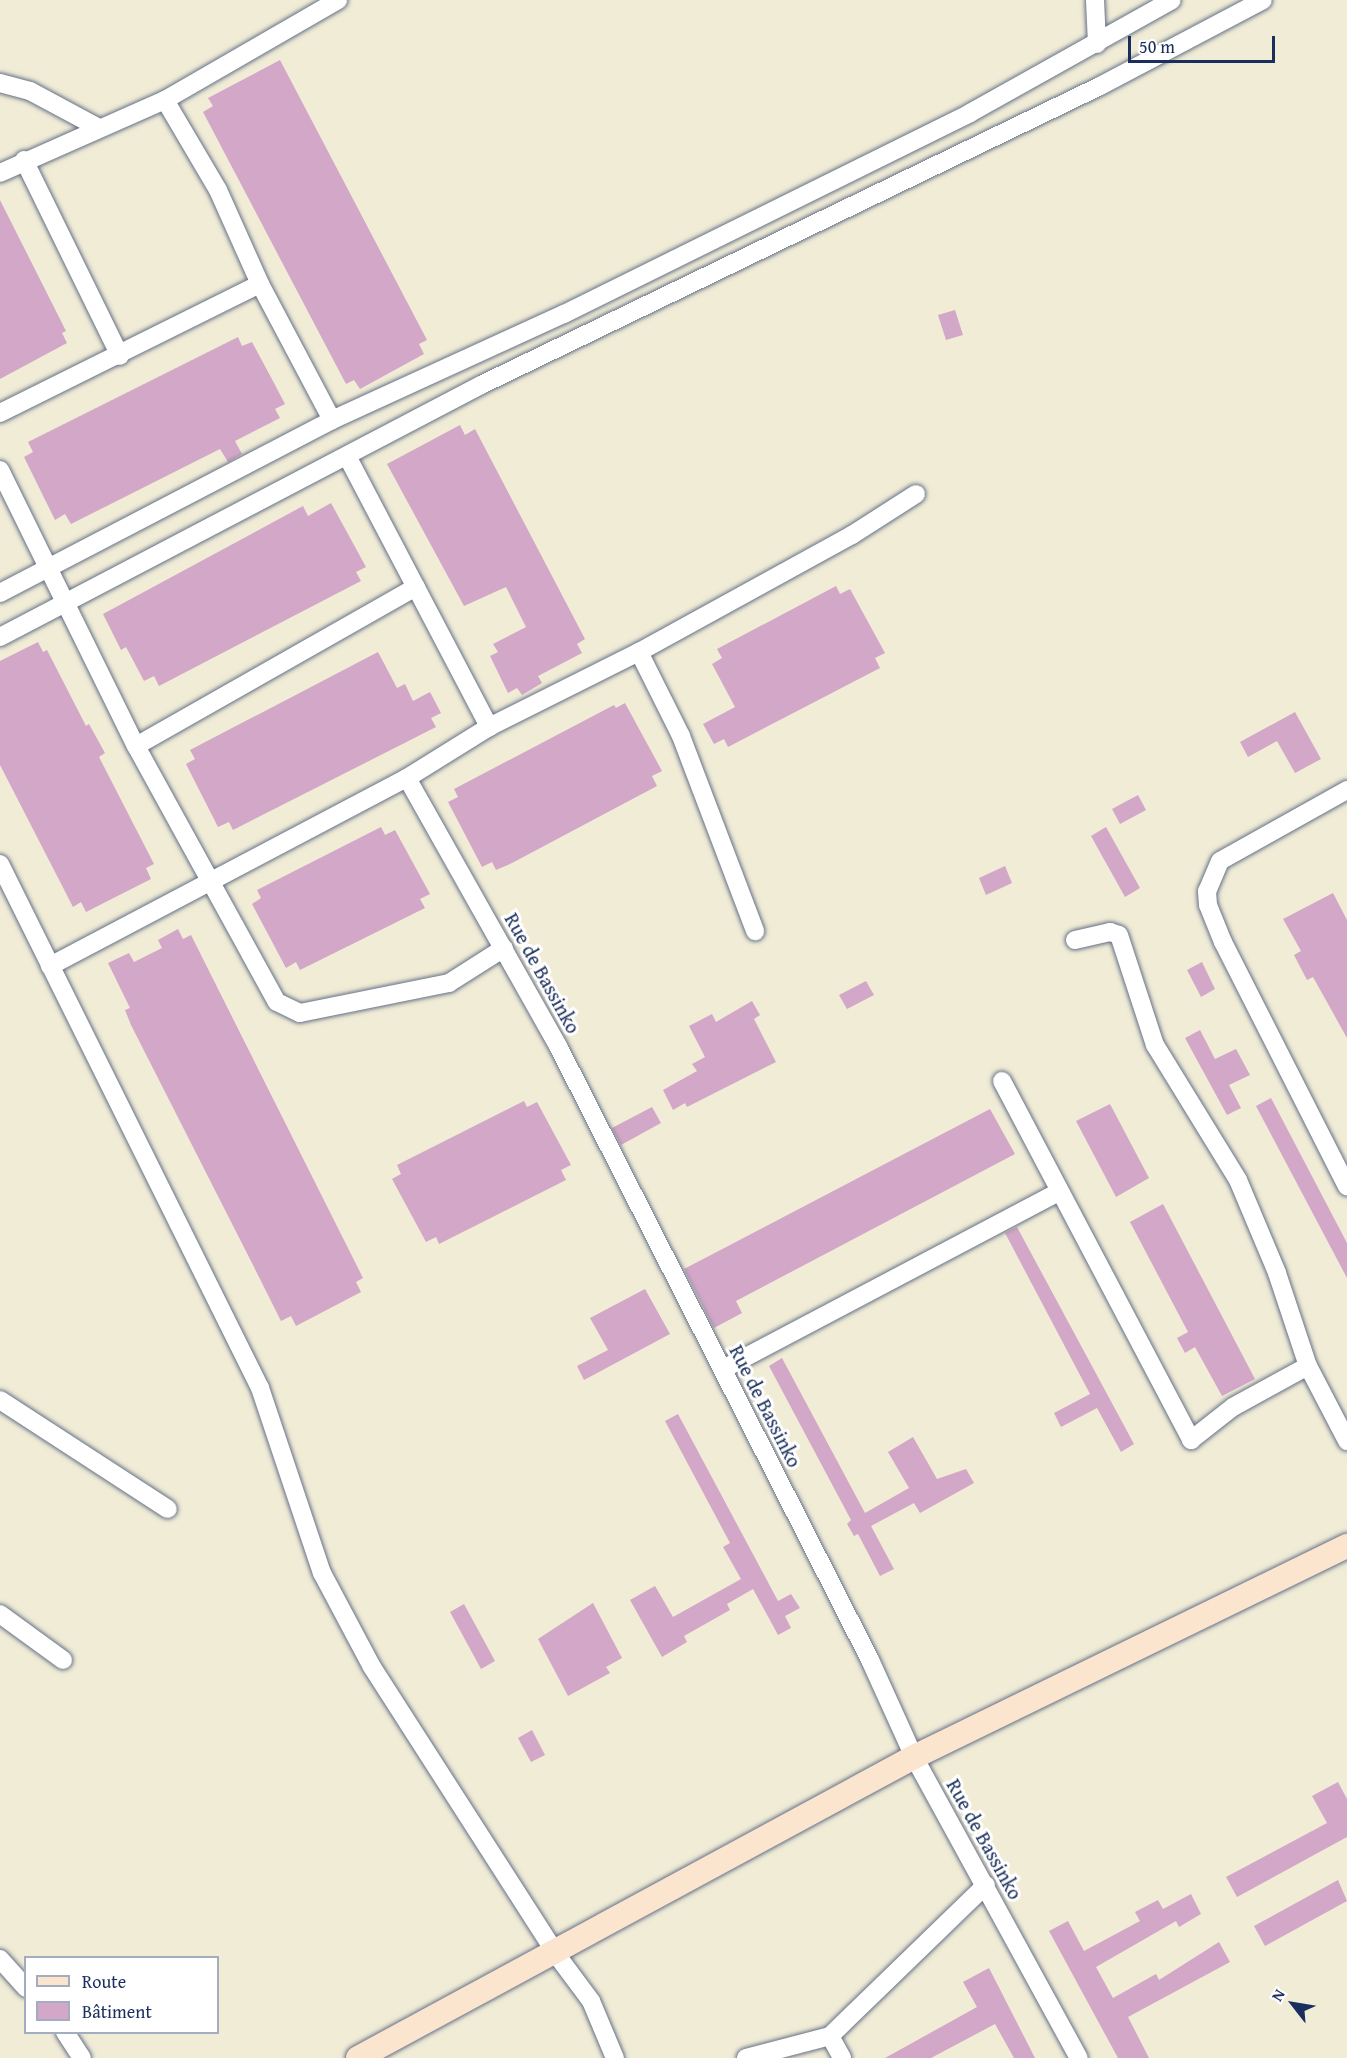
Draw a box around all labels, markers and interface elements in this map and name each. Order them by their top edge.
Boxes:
scale bar [1131,24,1278,62]
text: 50 m [1139,33,1175,60]
street label: Rue de Bassinko [500,909,586,1037]
street label: Rue de Bassinko [725,1341,807,1471]
street label: Rue de Bassinko [942,1775,1028,1903]
legend [24,1956,219,2034]
text: Route [82,1968,126,1995]
north arrow [1263,1974,1323,2034]
text: N [1265,1984,1291,2006]
text: Bâtiment [82,1998,152,2025]

